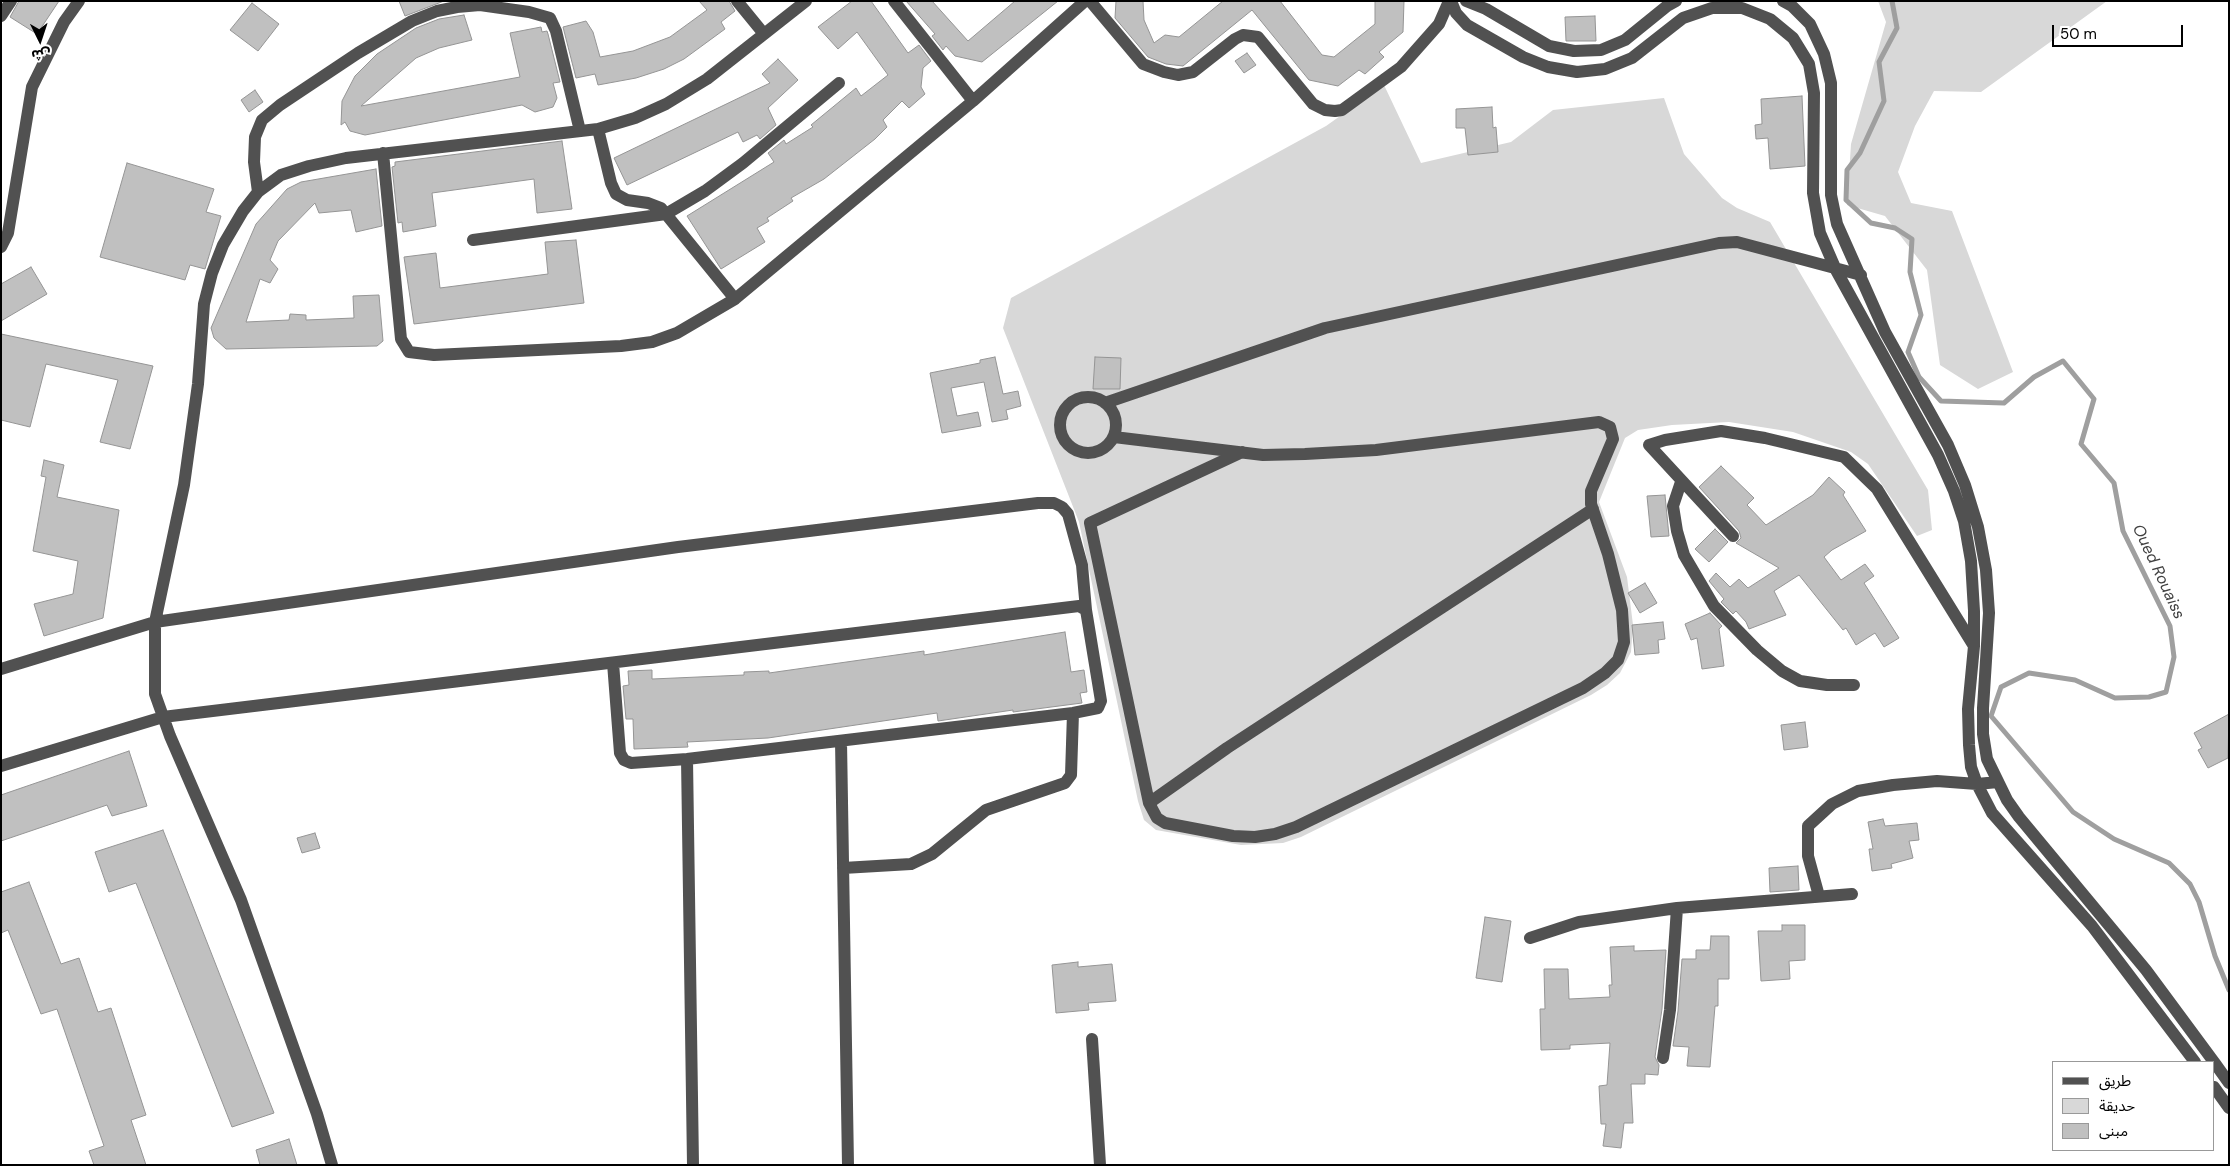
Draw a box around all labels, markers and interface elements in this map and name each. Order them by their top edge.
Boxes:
north arrow [15,15,65,65]
scale bar [2055,15,2186,47]
text: 50 m [2060,24,2097,44]
text: ش [31,45,51,65]
water label: Oued Rouaiss [2128,522,2188,622]
legend [2052,1061,2215,1151]
text: طريق [2099,1071,2131,1091]
text: حديقة [2099,1096,2135,1116]
text: مبنى [2099,1121,2128,1141]

